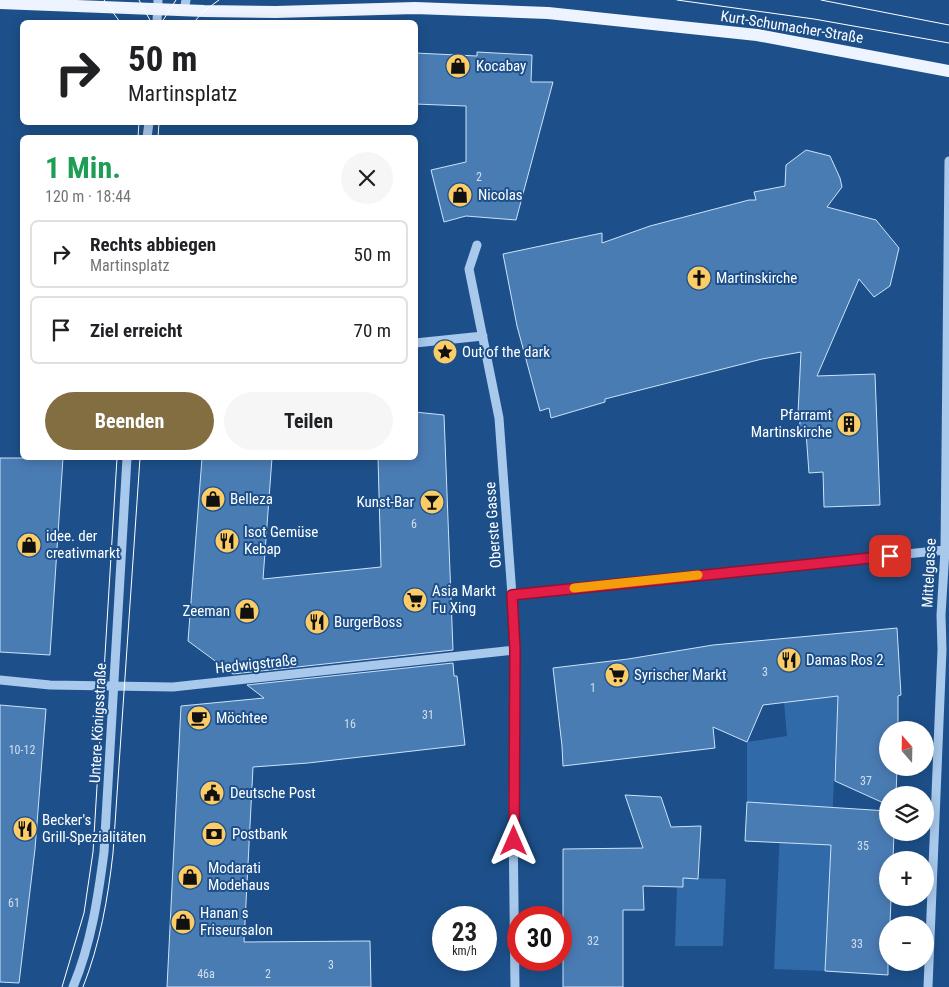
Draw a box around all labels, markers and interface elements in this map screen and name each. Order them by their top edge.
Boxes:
street label: Kurt-Schumacher-Straße [719,7,865,47]
text: 50 m [128,39,197,80]
icon: right [45,40,110,105]
shop icon: Kocabay [445,53,471,79]
place label: Kocabay [476,57,526,75]
text: Martinsplatz [128,81,237,106]
text: 1 Min. [45,150,121,185]
button: close [341,152,393,204]
house number: 2 [476,170,482,184]
shop icon: Nicolas [447,182,473,208]
place label: Nicolas [478,186,523,204]
text: 120 m · 18:44 [45,187,131,206]
text: Rechts abbiegen [90,233,216,256]
icon: right [47,240,75,268]
text: 50 m [354,243,391,266]
text: Martinsplatz [90,256,169,275]
church icon: Martinskirche [686,265,712,291]
place label: Martinskirche [716,269,797,287]
icon: arrive [47,316,75,344]
text: Ziel erreicht [90,319,182,342]
text: 70 m [354,319,391,342]
place icon: Out of the dark [432,339,458,365]
place label: Out of the dark [462,343,550,361]
button: Beenden [45,392,214,450]
button: Teilen [224,392,393,450]
place label: Pfarramt Martinskirche [751,406,832,441]
building icon: Pfarramt Martinskirche [836,411,862,437]
street label: Oberste Gasse [481,481,505,569]
shop icon: Belleza [200,486,226,512]
bar icon: Kunst-Bar [419,489,445,515]
place label: Belleza [230,490,273,508]
place label: Kunst-Bar [357,493,414,511]
house number: 6 [411,517,417,531]
place label: Isot Gemüse Kebap [244,523,318,558]
place label: idee. der creativmarkt [46,527,120,562]
restaurant icon: Isot Gemüse Kebap [214,528,240,554]
shop icon: idee. der creativmarkt [16,532,42,558]
pin [869,535,911,577]
street label: Mittelgasse [918,538,940,608]
icon: arrive [876,542,904,570]
place label: Asia Markt Fu Xing [432,582,496,617]
supermarket icon: Asia Markt Fu Xing [402,587,428,613]
shop icon: Zeeman [234,598,260,624]
place label: Zeeman [183,602,230,620]
restaurant icon: BurgerBoss [304,609,330,635]
place label: BurgerBoss [334,613,402,631]
restaurant icon: Damas Ros 2 [776,647,802,673]
street label: Hedwigstraße [214,651,298,677]
place label: Damas Ros 2 [806,651,884,669]
supermarket icon: Syrischer Markt [604,662,630,688]
street label: Untere Königsstraße [86,663,110,783]
house number: 3 [762,665,768,679]
place label: Syrischer Markt [634,666,726,684]
house number: 1 [590,681,596,695]
cafe icon: Möchtee [186,705,212,731]
house number: 31 [422,708,434,722]
place label: Möchtee [216,709,268,727]
house number: 16 [344,717,356,731]
north arrow [879,721,934,776]
map controls [879,721,934,971]
house number: 10-12 [9,743,35,757]
house number: 37 [860,774,872,788]
public building icon: Deutsche Post [199,780,225,806]
place label: Deutsche Post [230,784,316,802]
button: layers [879,786,934,841]
place label: Becker's Grill-Spezialitäten [42,811,146,846]
position arrow [487,814,539,866]
restaurant icon: Becker's Grill-Spezialitäten [12,816,38,842]
bank icon: Postbank [201,821,227,847]
place label: Postbank [232,825,288,843]
house number: 35 [857,839,869,853]
button: + [879,851,934,906]
place label: Modarati Modehaus [208,859,270,894]
shop icon: Modarati Modehaus [177,864,203,890]
house number: 61 [8,896,20,910]
place label: Hanan s Friseursalon [200,904,273,939]
speed limit sign: 30 [507,906,572,971]
shop icon: Hanan s Friseursalon [170,909,196,935]
button: − [879,916,934,971]
text: 23 [452,918,477,947]
house number: 32 [587,934,599,948]
house number: 33 [851,937,863,951]
text: km/h [452,944,477,958]
house number: 3 [328,958,334,972]
house number: 46a [197,967,215,981]
house number: 2 [265,967,271,981]

